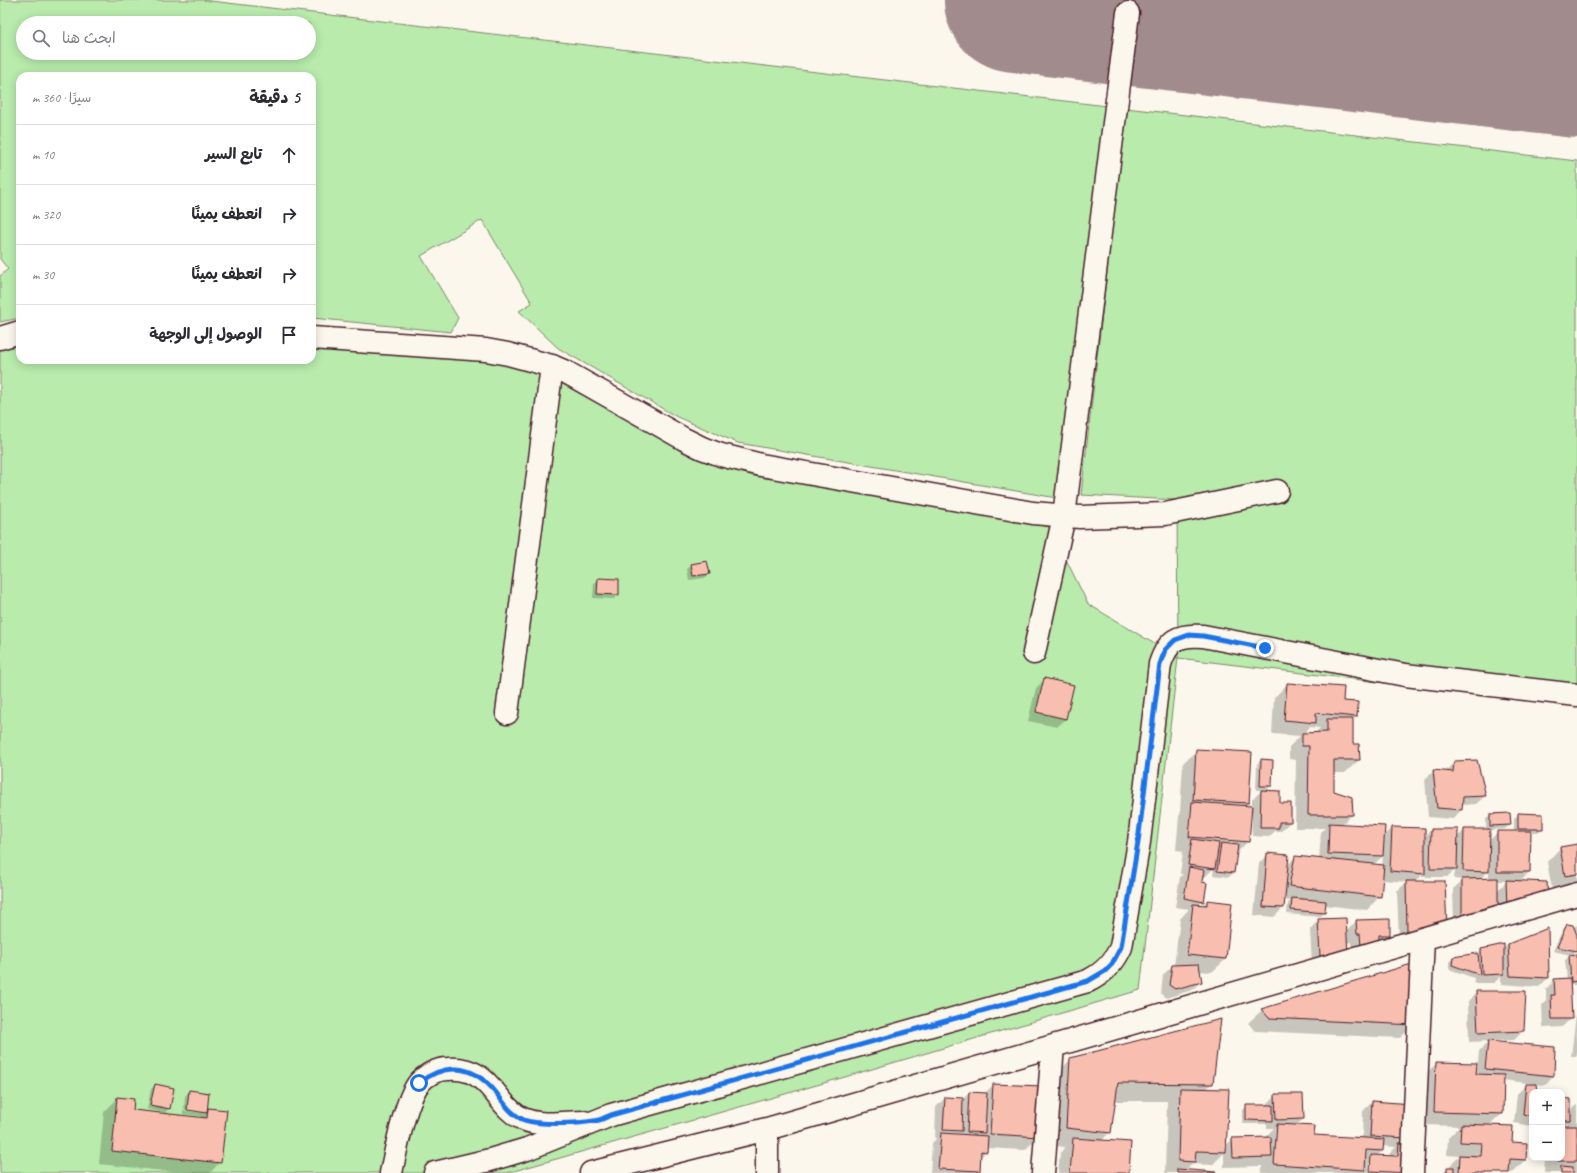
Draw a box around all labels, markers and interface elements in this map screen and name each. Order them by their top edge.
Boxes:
search box [16,16,316,60]
icon: search [30,27,52,49]
text: ابحث هنا [62,29,116,48]
text: 5 دقيقة [249,87,300,108]
text: سيرًا · 360 m [32,90,91,106]
icon: ahead [278,144,300,166]
text: تابع السير [205,145,262,164]
text: 10 m [32,147,54,163]
icon: right [278,204,300,226]
text: انعطف يمينًا [191,205,262,224]
text: 320 m [32,207,60,223]
icon: right [278,264,300,286]
text: انعطف يمينًا [191,265,262,284]
text: 30 m [32,267,54,283]
icon: arrive [278,324,300,346]
text: الوصول إلى الوجهة [149,325,262,344]
route end [1256,639,1274,657]
route start [410,1074,428,1092]
map controls [1529,1089,1565,1161]
button: + [1529,1089,1565,1125]
button: − [1529,1125,1565,1161]

